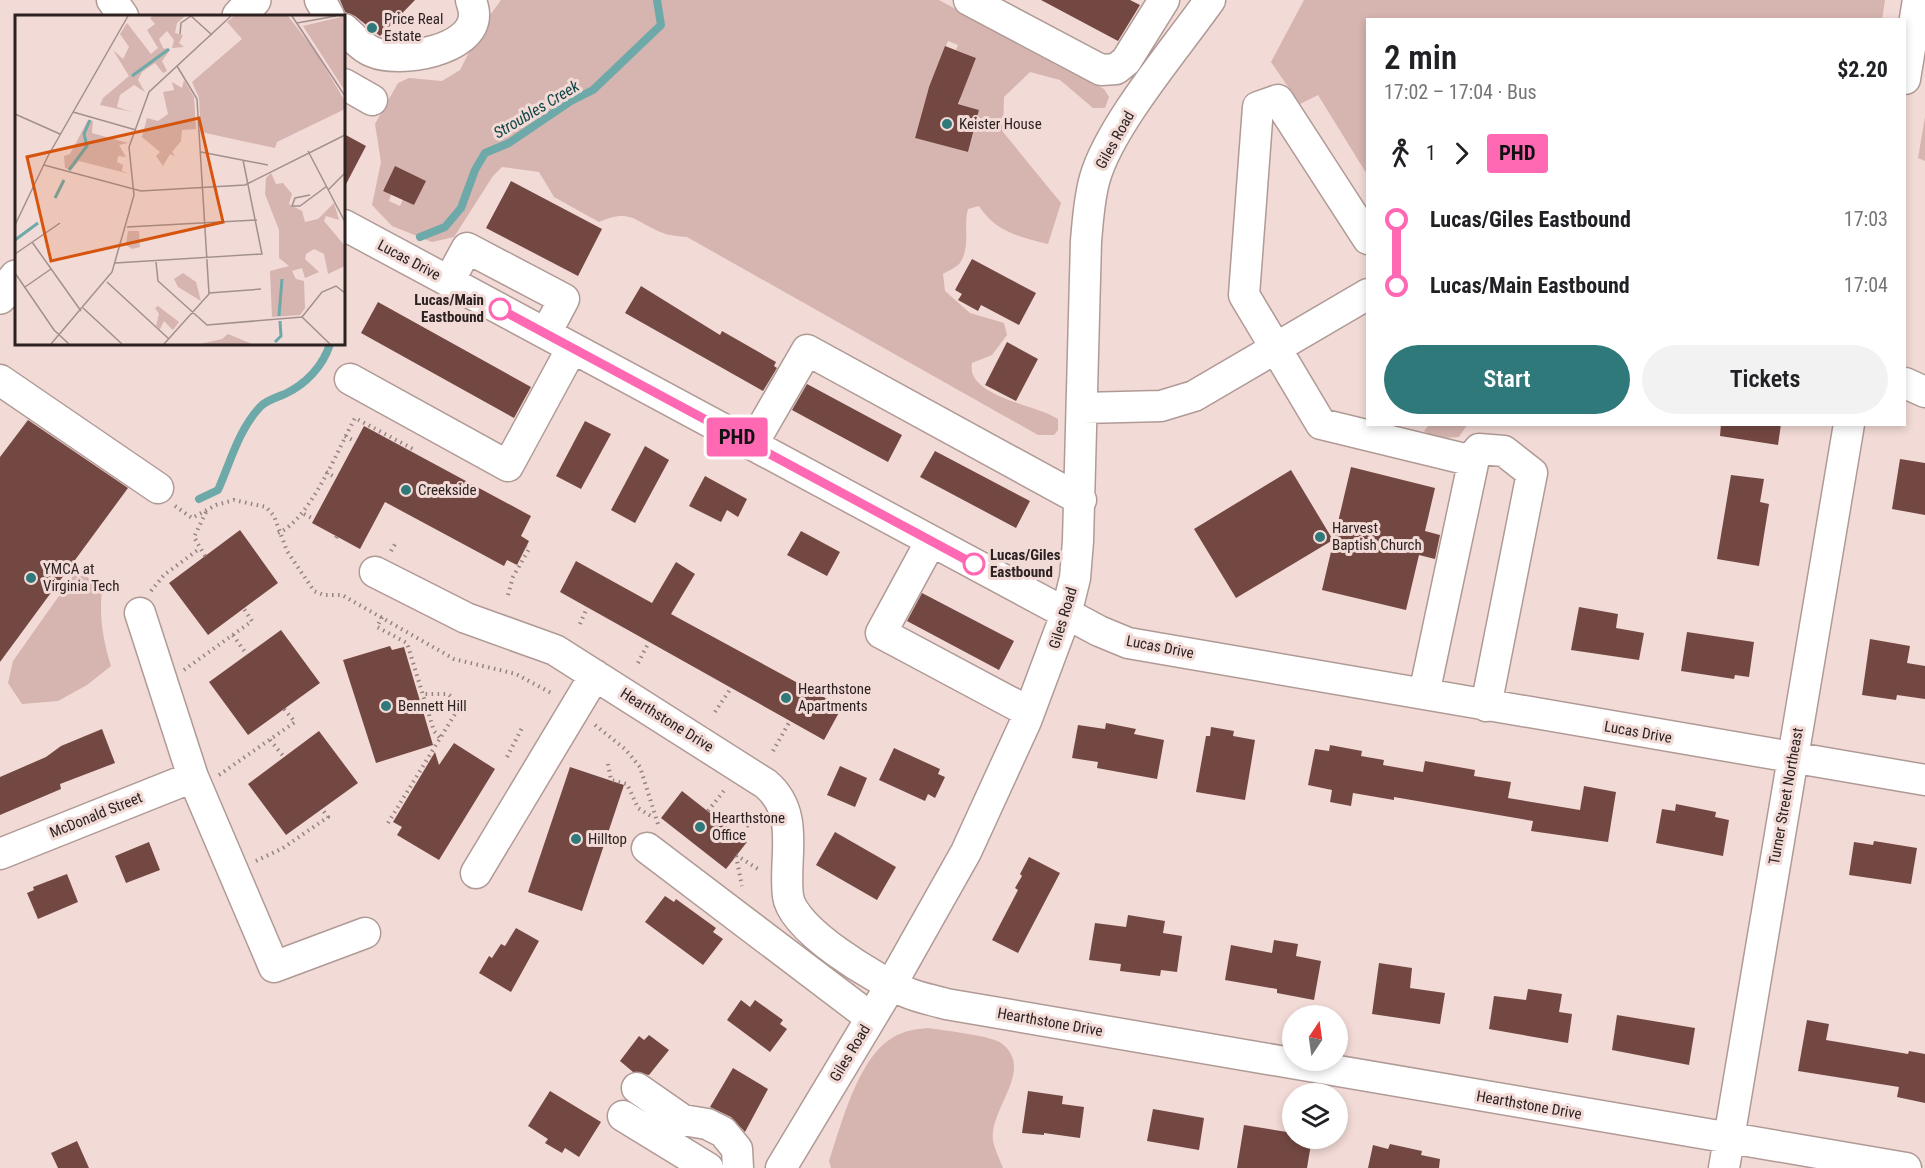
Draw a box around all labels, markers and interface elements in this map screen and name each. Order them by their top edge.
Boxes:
place label: Price Real Estate [384,10,443,45]
inset map [15,15,345,345]
marker: Price Real Estate [365,21,379,35]
text: 2 min [1384,38,1457,77]
text: $2.20 [1837,57,1888,82]
water label: Stroubles Creek [490,76,583,142]
text: 17:02 – 17:04 · Bus [1384,80,1537,104]
street label: Giles Road [1092,108,1138,172]
place label: Keister House [959,115,1042,133]
marker: Keister House [940,117,954,131]
icon: walk [1384,137,1417,170]
icon: forward [1445,137,1478,170]
text: 1 [1426,141,1436,165]
text: PHD [1499,141,1536,165]
text: Lucas/Giles Eastbound [1430,207,1631,232]
text: 17:03 [1844,207,1888,231]
street label: Lucas Drive [375,236,443,284]
text: Lucas/Main Eastbound [1430,273,1630,298]
text: 17:04 [1844,273,1888,297]
place label: Lucas/Main Eastbound [414,291,484,326]
marker: Lucas/Main Eastbound [489,298,511,320]
button: Start [1384,345,1630,414]
button: Tickets [1642,345,1888,414]
line badge: PHD [702,418,771,456]
text: PHD [719,425,755,449]
place label: Creekside [418,481,477,499]
marker: Creekside [399,483,413,497]
place label: Harvest Baptish Church [1332,519,1422,554]
marker: Harvest Baptish Church [1313,530,1327,544]
place label: Lucas/Giles Eastbound [990,546,1061,581]
marker: Lucas/Giles Eastbound [963,553,985,575]
place label: YMCA at Virginia Tech [43,560,119,595]
marker: YMCA at Virginia Tech [24,571,38,585]
street label: Giles Road [1045,585,1081,651]
street label: Lucas Drive [1125,632,1195,662]
place label: Hearthstone Apartments [798,680,871,715]
street label: Hearthstone Drive [617,684,717,756]
marker: Hearthstone Apartments [779,691,793,705]
place label: Bennett Hill [398,697,467,715]
marker: Bennett Hill [379,699,393,713]
street label: Lucas Drive [1603,717,1673,747]
street label: Turner Street Northeast [1765,726,1807,866]
street label: McDonald Street [47,788,145,842]
place label: Hearthstone Office [712,809,785,844]
marker: Hearthstone Office [693,820,707,834]
place label: Hilltop [588,830,627,848]
marker: Hilltop [569,832,583,846]
street label: Hearthstone Drive [996,1004,1104,1040]
north arrow [1282,1005,1348,1071]
map controls [1282,1005,1348,1149]
street label: Giles Road [826,1021,874,1085]
button: layers [1282,1083,1348,1149]
street label: Hearthstone Drive [1475,1087,1583,1123]

